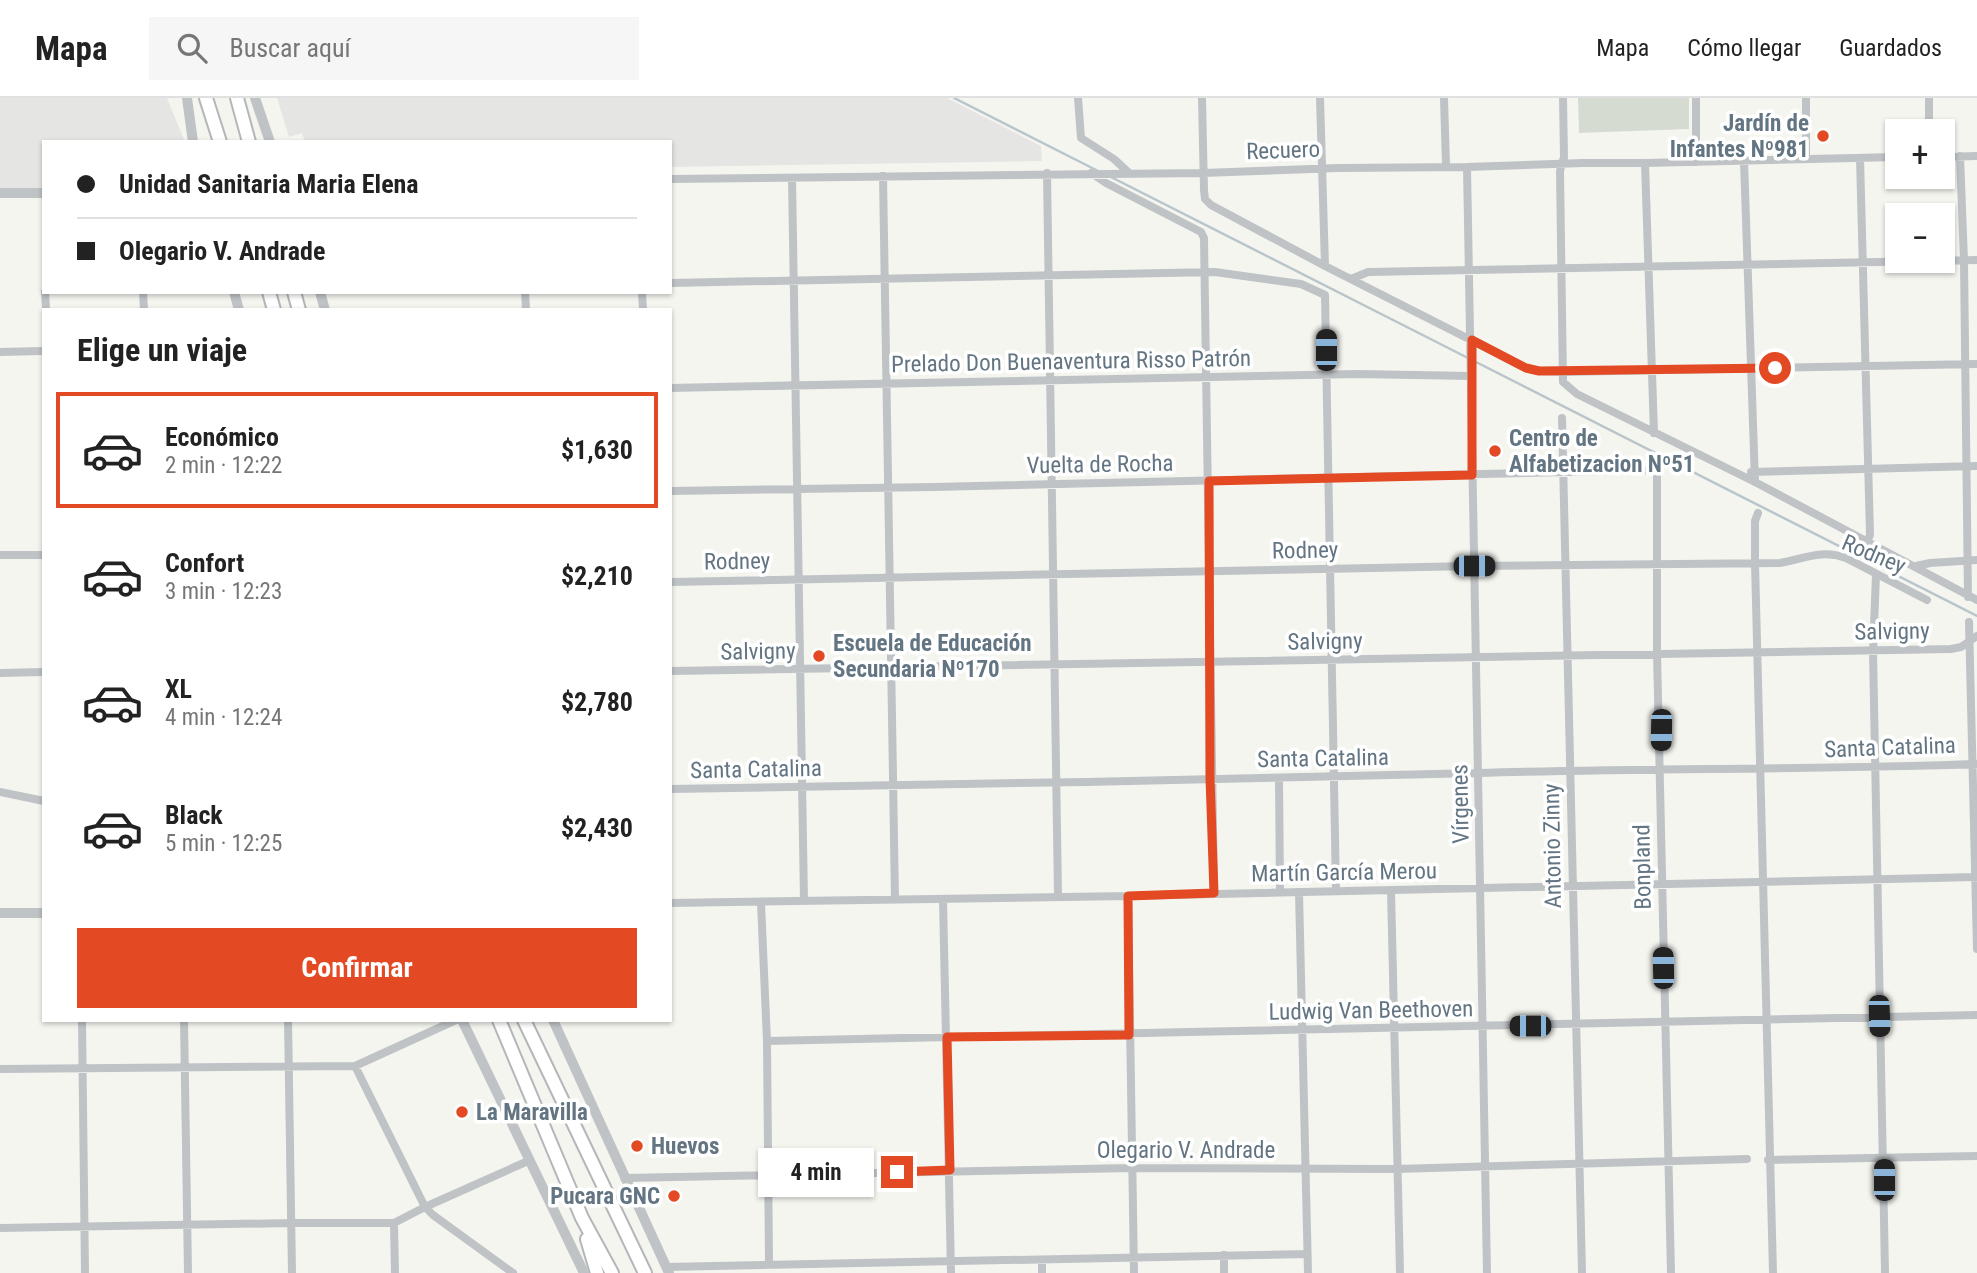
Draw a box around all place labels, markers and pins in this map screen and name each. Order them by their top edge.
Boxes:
place label: Jardín de Infantes Nº981 [1670,110,1809,163]
marker: Jardín de Infantes Nº981 [1815,128,1831,144]
place label: Centro de Alfabetizacion Nº51 [1509,425,1694,478]
marker: Centro de Alfabetizacion Nº51 [1487,443,1503,459]
place label: Escuela de Educación Secundaria Nº170 [833,630,1032,683]
marker: Escuela de Educación Secundaria Nº170 [811,648,827,664]
place label: La Maravilla [476,1099,588,1126]
marker: La Maravilla [454,1104,470,1120]
place label: Huevos [651,1133,719,1160]
marker: Huevos [629,1138,645,1154]
place label: Pucara GNC [550,1183,660,1210]
marker: Pucara GNC [666,1188,682,1204]

